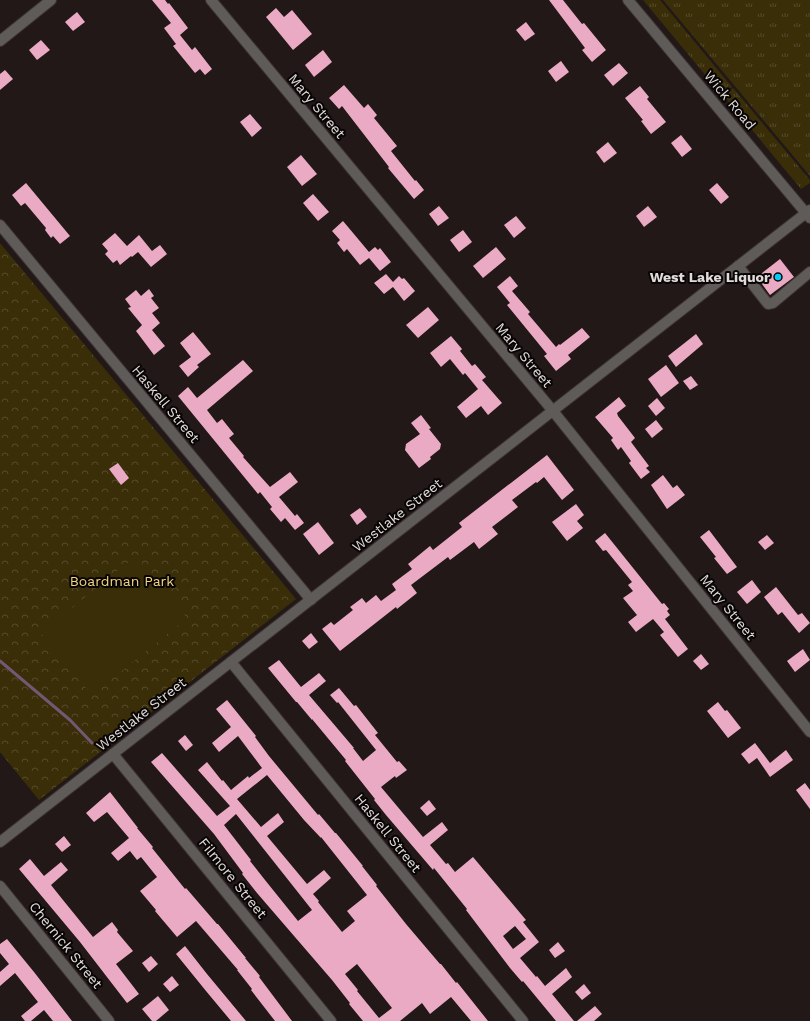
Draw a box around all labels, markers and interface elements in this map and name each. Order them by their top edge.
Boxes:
street label: Wick Road [701,67,759,133]
street label: Mary Street [285,70,349,142]
place label: West Lake Liquor [650,269,770,285]
marker: West Lake Liquor [773,272,783,282]
street label: Mary Street [492,319,556,391]
street label: Haskell Street [129,362,203,446]
street label: Westlake Street [349,475,445,555]
street label: Mary Street [697,571,759,643]
park label: Boardman Park [70,573,174,589]
street label: Westlake Street [93,674,189,754]
street label: Haskell Street [351,791,425,876]
street label: Filmore Street [196,835,270,922]
street label: Chernick Street [26,898,106,992]

